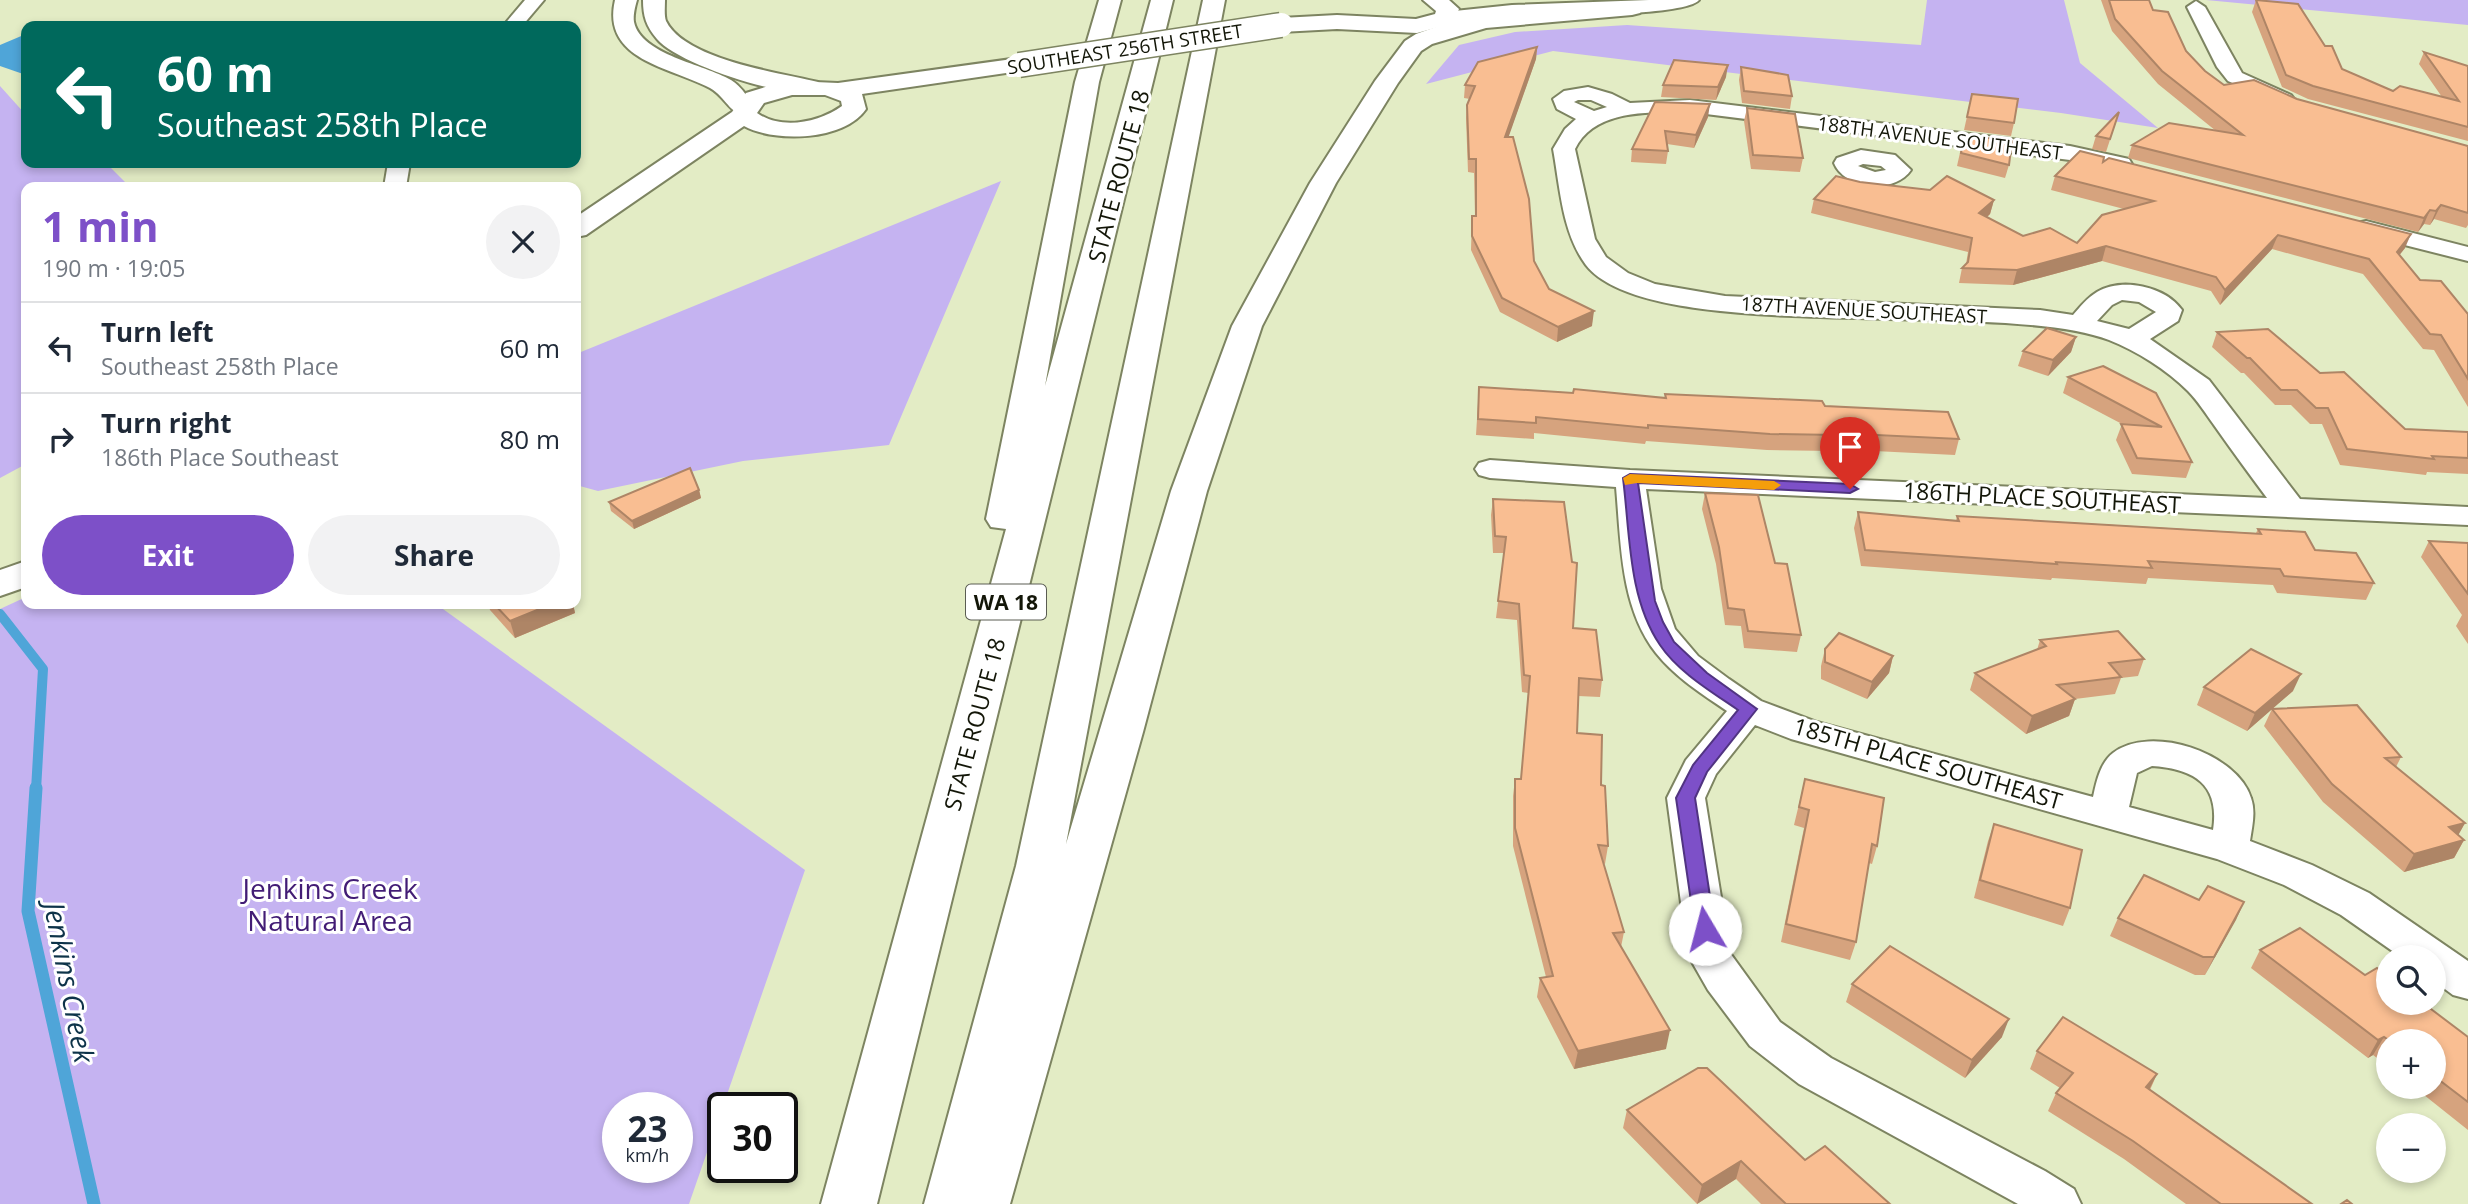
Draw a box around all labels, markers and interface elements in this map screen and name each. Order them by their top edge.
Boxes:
street label: SOUTHEAST 256TH STREET [1005,17,1245,80]
text: 60 m [157,40,274,106]
icon: left [42,49,133,140]
street label: STATE ROUTE 18 [1080,86,1156,266]
text: Southeast 258th Place [157,103,488,146]
street label: 188TH AVENUE SOUTHEAST [1816,110,2064,166]
text: 1 min [42,197,159,254]
button: close [486,205,560,279]
text: 190 m · 19:05 [42,252,185,284]
street label: 187TH AVENUE SOUTHEAST [1740,291,1988,329]
text: Turn left [101,314,213,350]
icon: left [42,329,80,367]
text: 60 m [499,330,560,366]
text: Southeast 258th Place [101,350,339,382]
text: Turn right [101,405,232,441]
pin [1820,417,1880,489]
icon: right [42,420,80,458]
text: 80 m [499,421,560,457]
icon: arrive [1831,428,1869,466]
text: 186th Place Southeast [101,441,339,473]
street label: 186TH PLACE SOUTHEAST [1902,474,2182,520]
button: Exit [42,515,294,595]
button: Share [308,515,560,595]
road number: WA 18 [966,584,1046,620]
street label: STATE ROUTE 18 [936,634,1012,814]
street label: 185TH PLACE SOUTHEAST [1790,709,2066,817]
park label: Jenkins Creek Natural Area [239,869,418,939]
position arrow [1668,892,1742,966]
water label: Jenkins Creek [35,893,104,1067]
map controls [2376,945,2446,1183]
button: search [2376,945,2446,1015]
button: + [2376,1029,2446,1099]
speed limit sign: 30 [707,1092,798,1183]
text: 23 [627,1105,668,1152]
button: − [2376,1113,2446,1183]
text: km/h [626,1143,669,1167]

